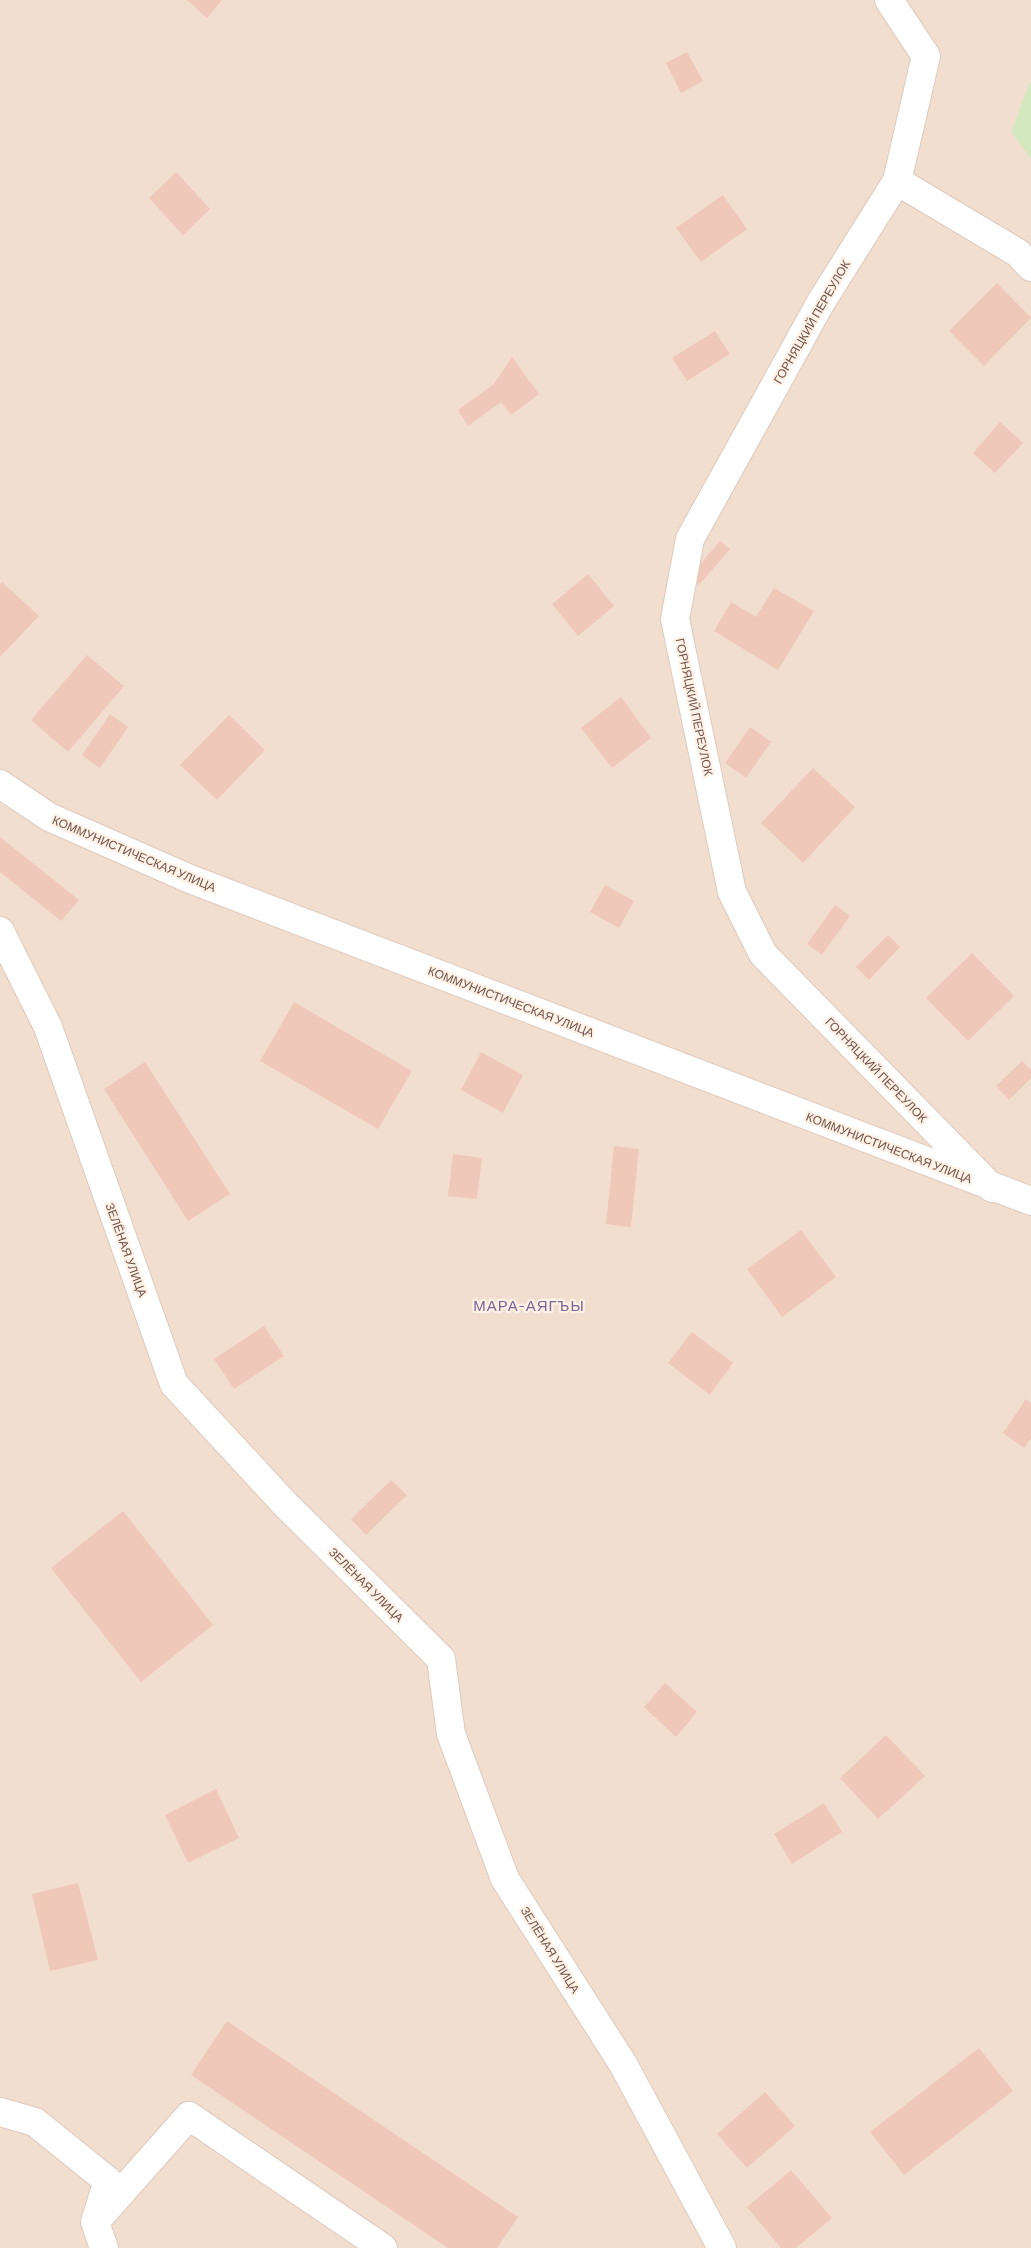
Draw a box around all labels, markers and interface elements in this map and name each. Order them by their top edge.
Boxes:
street label: ГОРНЯЦКИЙ ПЕРЕУЛОК [770,257,853,386]
street label: ГОРНЯЦКИЙ ПЕРЕУЛОК [673,637,716,777]
street label: КОММУНИСТИЧЕСКАЯ УЛИЦА [50,812,218,895]
street label: КОММУНИСТИЧЕСКАЯ УЛИЦА [426,963,596,1040]
street label: ГОРНЯЦКИЙ ПЕРЕУЛОК [822,1014,930,1125]
street label: КОММУНИСТИЧЕСКАЯ УЛИЦА [804,1109,974,1186]
street label: ЗЕЛЁНАЯ УЛИЦА [102,1201,151,1299]
district label: МАРА-АЯГЪЫ [473,1296,585,1314]
street label: ЗЕЛЁНАЯ УЛИЦА [326,1544,407,1625]
street label: ЗЕЛЁНАЯ УЛИЦА [518,1904,583,1996]

